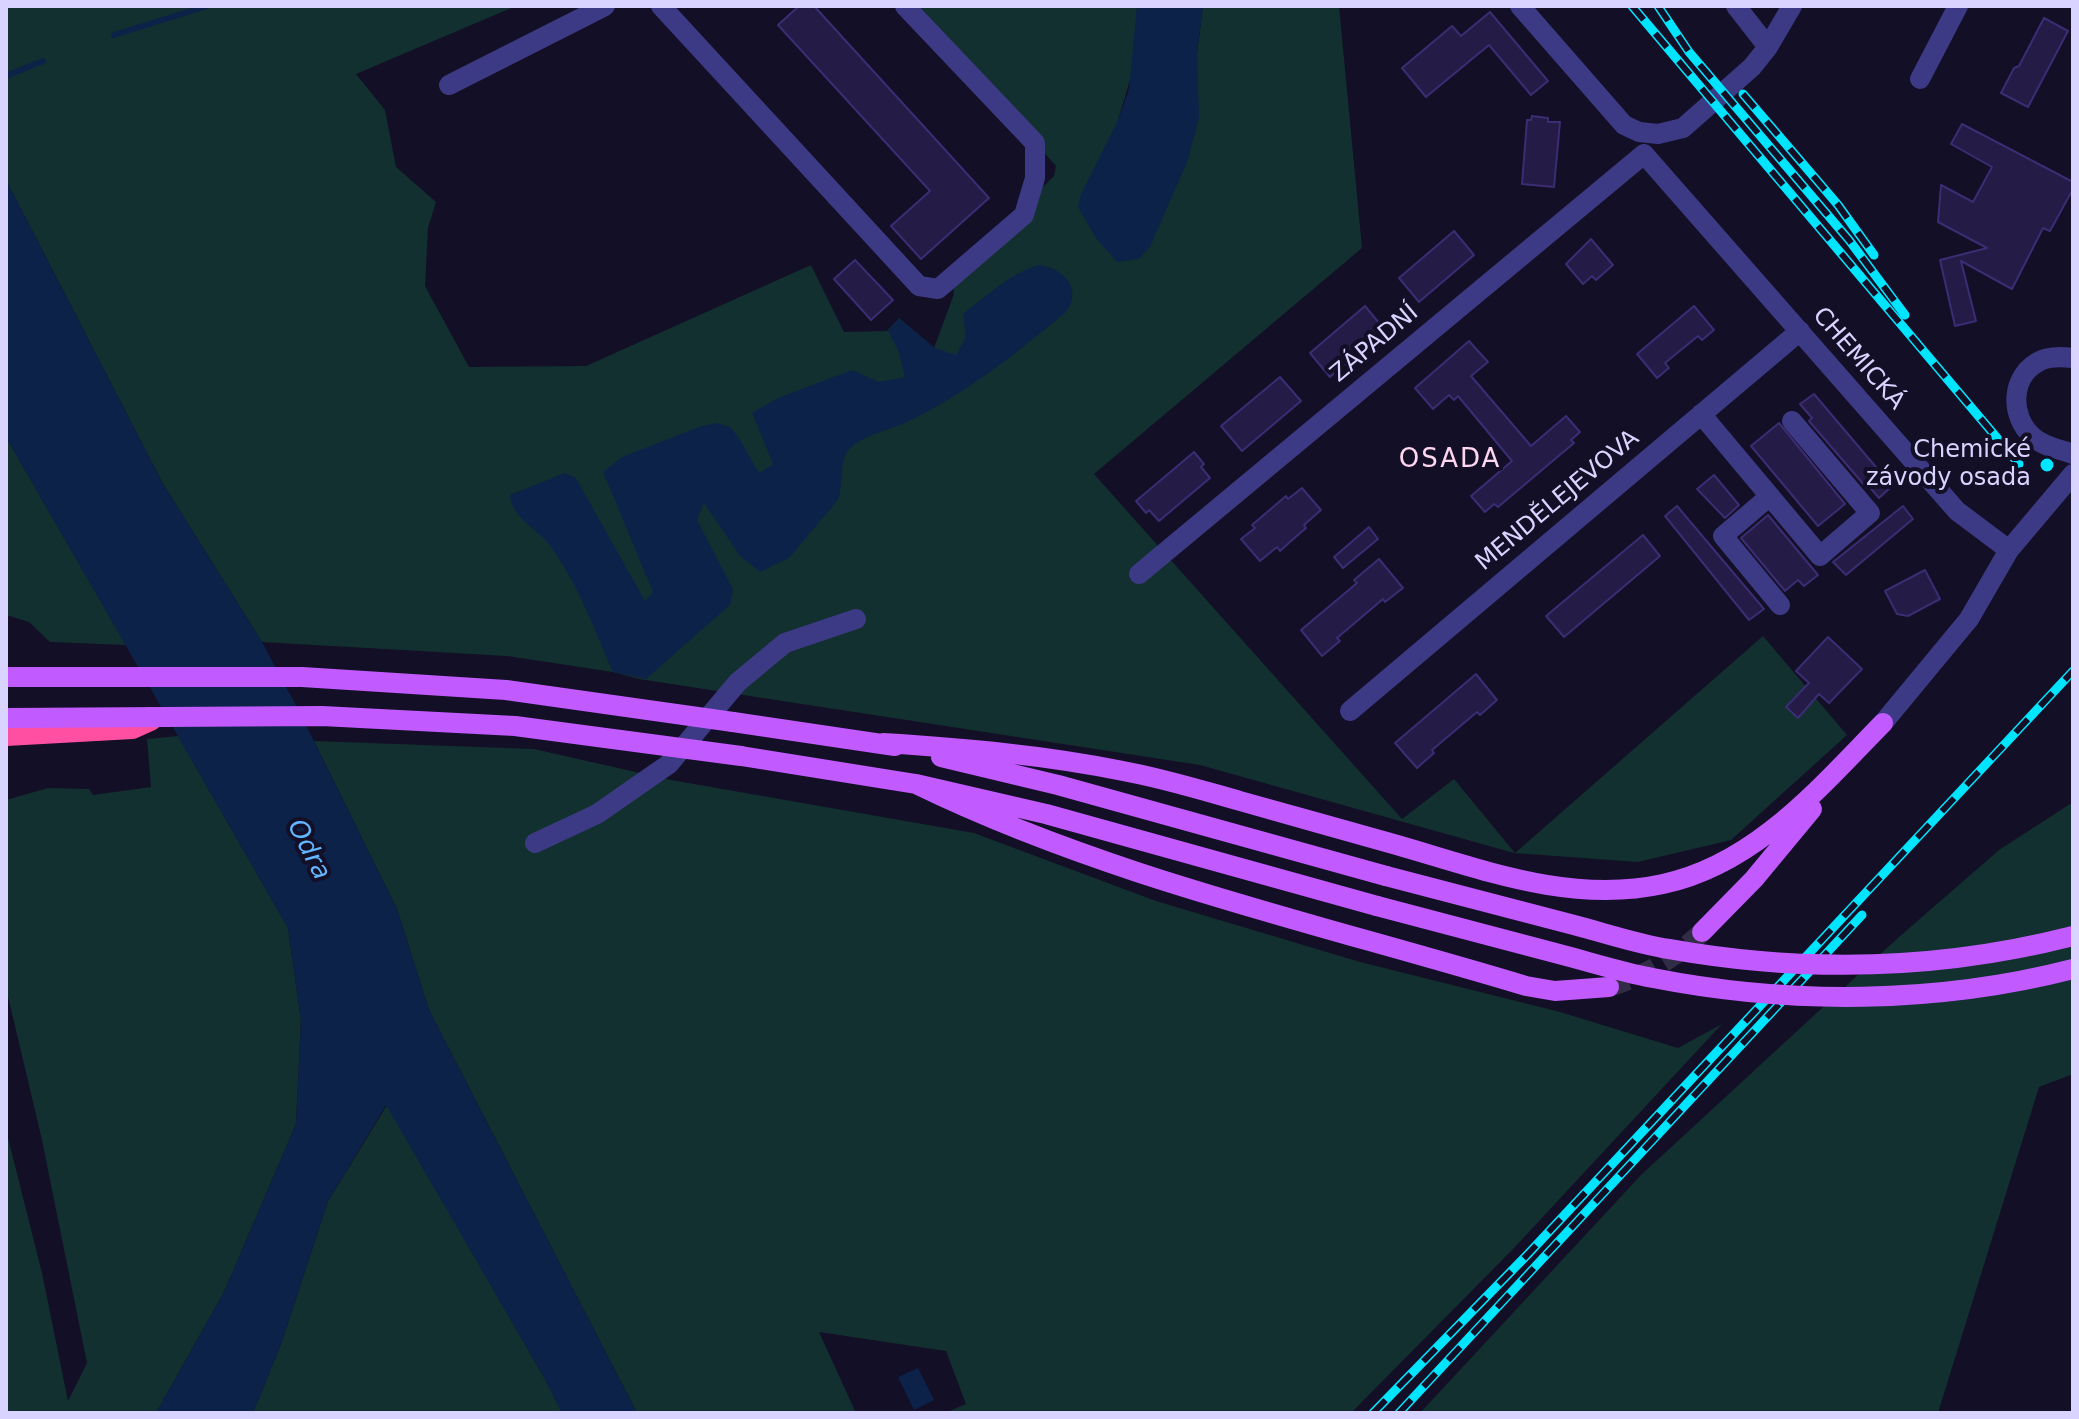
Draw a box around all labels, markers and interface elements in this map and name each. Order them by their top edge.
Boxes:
street label: ZÁPADNÍ [1325,299,1425,389]
street label: CHEMICKÁ [1806,302,1910,416]
street label: MENDĚLEJEVOVA [1471,424,1645,578]
place label: Chemické závody osada [1866,437,2031,493]
district label: OSADA [1399,444,1501,476]
marker: Chemické závody osada [2038,456,2056,474]
water label: Odra [280,815,336,885]

